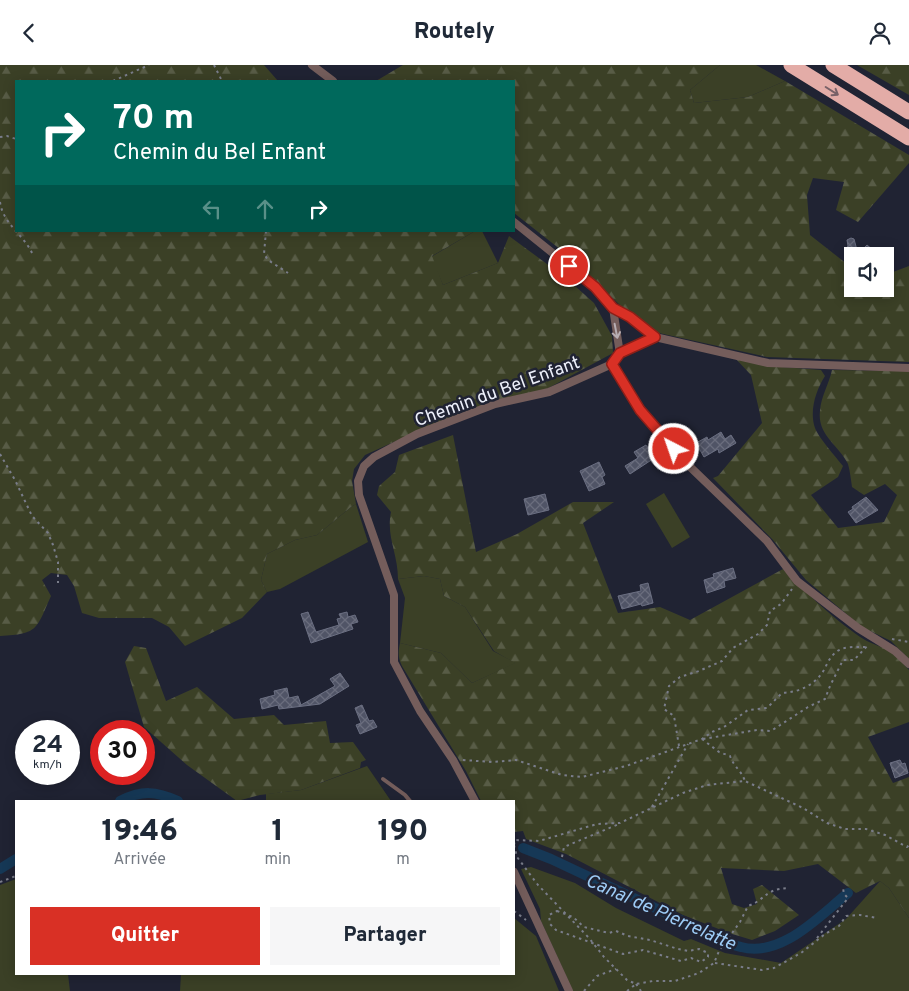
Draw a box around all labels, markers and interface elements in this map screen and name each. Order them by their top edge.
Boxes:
icon: back [15,19,43,47]
text: Routely [414,19,495,46]
icon: person [866,19,894,47]
one-way arrow [825,86,839,96]
text: 70 m [113,97,194,141]
icon: right [30,100,95,165]
text: Chemin du Bel Enfant [113,140,326,167]
icon: left [198,195,226,223]
icon: ahead [251,195,279,223]
icon: right [304,195,332,223]
pin [548,245,590,287]
map controls [844,247,894,297]
button: sound [844,247,894,297]
icon: arrive [555,252,583,280]
one-way arrow [612,323,622,339]
street label: Chemin du Bel Enfant [412,352,583,433]
position arrow [647,422,699,474]
speed limit sign: 30 [90,720,155,785]
text: 24 [32,730,63,762]
text: km/h [33,757,62,773]
text: 19:46 [101,814,178,851]
text: 1 [272,814,284,851]
text: 190 [377,814,428,851]
text: Arrivée [113,850,166,870]
text: min [264,850,291,870]
text: m [396,850,410,870]
water label: Canal de Pierrelatte [581,869,739,957]
button: Quitter [30,907,260,965]
button: Partager [270,907,500,965]

